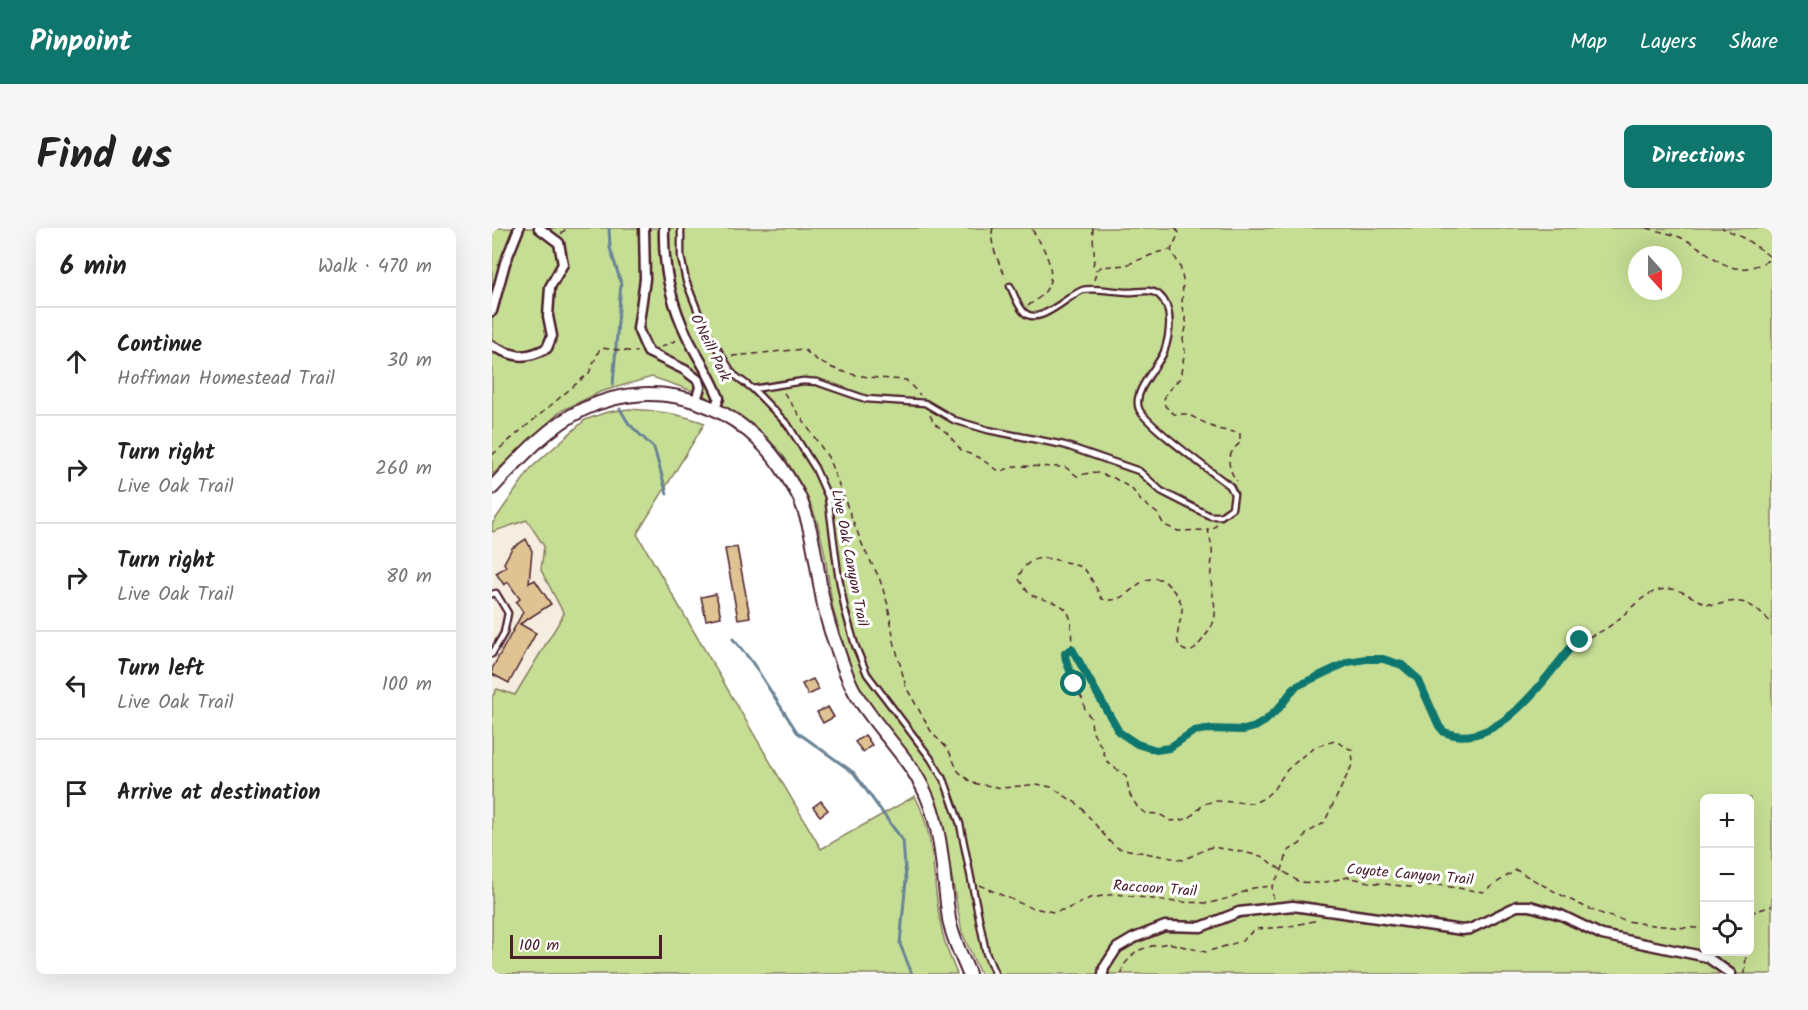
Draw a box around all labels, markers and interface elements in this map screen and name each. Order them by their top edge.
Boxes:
text: Pinpoint [30,20,131,65]
text: Map [1570,26,1607,59]
text: Layers [1640,26,1696,59]
text: Share [1729,26,1778,59]
text: Find us [36,123,172,190]
button: Directions [1624,125,1772,188]
text: 6 min [60,246,127,288]
north arrow [1628,246,1682,300]
text: Walk · 470 m [318,251,432,283]
street label: O'Neill Park [683,310,737,387]
text: Continue [117,328,202,363]
icon: ahead [60,345,93,378]
text: 30 m [387,345,432,377]
text: Hoffman Homestead Trail [117,363,335,395]
text: Turn right [117,436,215,471]
icon: right [60,453,93,486]
text: 260 m [375,453,432,485]
text: Live Oak Trail [117,471,234,503]
street label: Live Oak Canyon Trail [824,487,874,629]
text: Turn right [117,544,215,579]
icon: right [60,561,93,594]
text: 80 m [386,561,432,593]
text: Live Oak Trail [117,579,234,611]
route end [1566,626,1592,652]
text: Turn left [117,652,204,687]
icon: left [60,669,93,702]
text: 100 m [382,669,432,701]
route start [1060,670,1086,696]
text: Live Oak Trail [117,687,234,719]
text: Arrive at destination [117,776,320,811]
icon: arrive [60,777,93,810]
map controls [1700,794,1754,956]
button: + [1700,794,1754,848]
button: − [1700,848,1754,902]
street label: Coyote Canyon Trail [1346,857,1475,893]
street label: Raccoon Trail [1112,874,1198,904]
button: locate [1700,902,1754,956]
scale bar [510,932,662,960]
text: 100 m [519,933,559,958]

